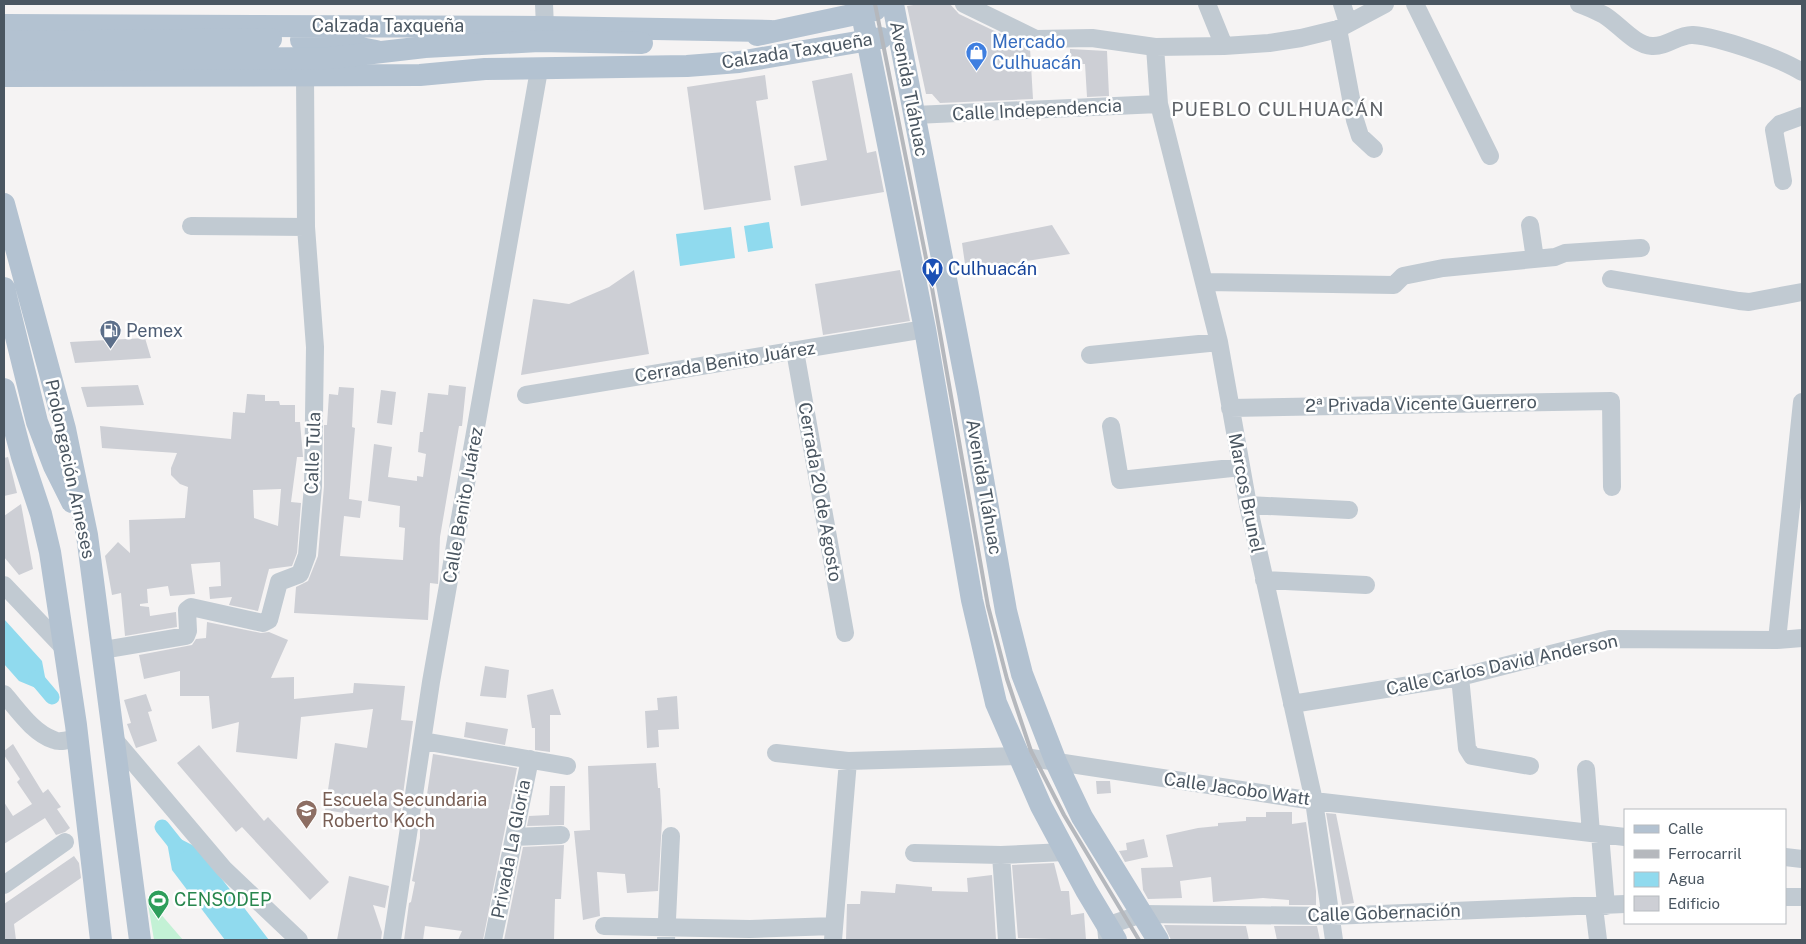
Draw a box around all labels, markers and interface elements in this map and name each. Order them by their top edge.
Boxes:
street label: Calzada Taxqueña [312,15,464,36]
street label: Avenida Tláhuac [886,20,933,158]
street label: Calzada Taxqueña [720,28,874,73]
place label: Mercado Culhuacán [992,31,1081,73]
shop icon: Mercado Culhuacán [964,40,988,71]
street label: Calle Independencia [952,95,1122,124]
district label: PUEBLO CULHUACÁN [1171,98,1385,120]
metro station icon: Culhuacán [920,257,944,288]
place label: Culhuacán [948,258,1037,279]
fuel station icon: Pemex [98,319,122,350]
place label: Pemex [126,320,183,341]
street label: Cerrada Benito Juárez [633,337,817,386]
street label: Prolongación Arneses [41,377,100,560]
street label: 2ª Privada Vicente Guerrero [1305,391,1537,416]
street label: Cerrada 20 de Agosto [794,401,847,583]
street label: Calle Tula [301,411,324,495]
street label: Avenida Tláhuac [962,417,1007,556]
street label: Calle Benito Juárez [438,425,487,585]
street label: Marcos Brunel [1225,431,1268,555]
street label: Calle Carlos David Anderson [1384,630,1620,699]
street label: Calle Jacobo Watt [1163,768,1312,809]
street label: Privada La Gloria [487,778,534,920]
place label: Escuela Secundaria Roberto Koch [322,789,487,831]
school or university icon: Escuela Secundaria Roberto Koch [294,798,318,829]
legend [1624,809,1786,924]
text: Calle [1668,820,1704,837]
text: Ferrocarril [1668,845,1742,862]
text: Agua [1668,870,1705,887]
sports icon: CENSODEP [146,888,170,919]
place label: CENSODEP [174,889,272,910]
text: Edificio [1668,895,1720,912]
street label: Calle Gobernación [1307,899,1461,926]

